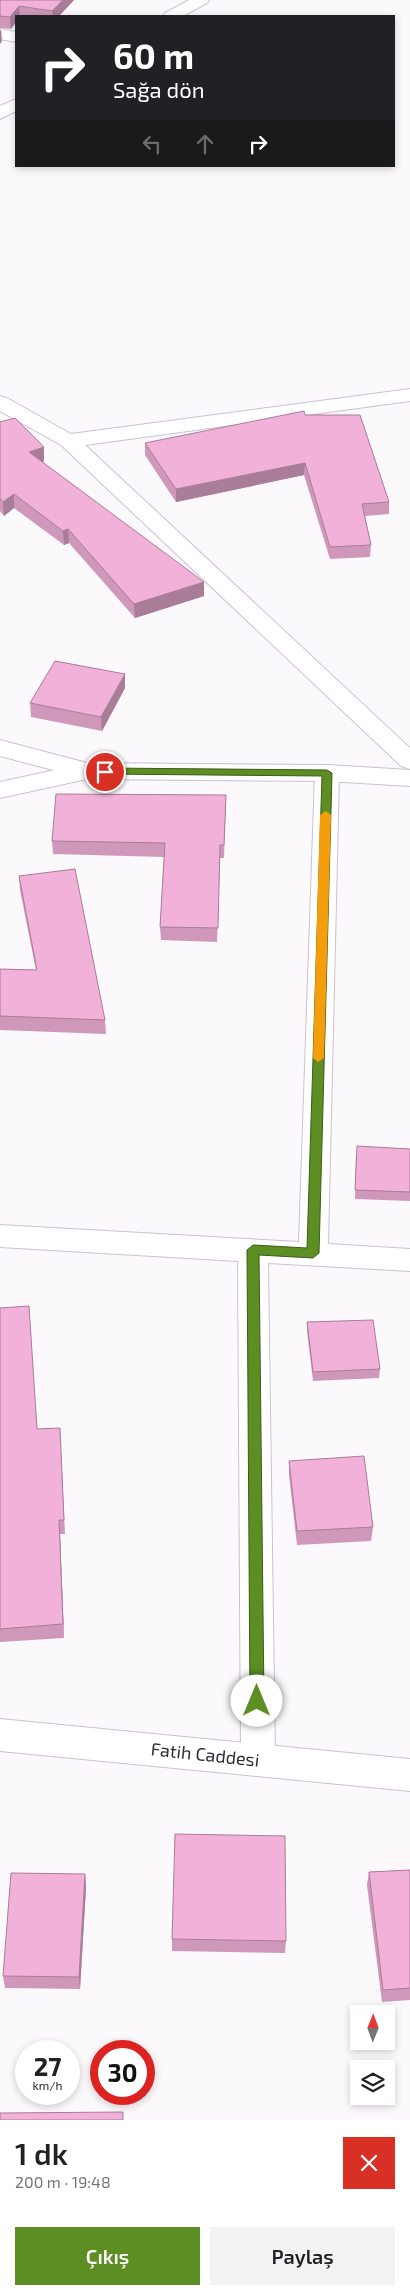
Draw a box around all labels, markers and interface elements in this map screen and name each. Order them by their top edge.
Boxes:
text: 60 m [113,34,194,76]
icon: right [30,35,95,100]
text: Sağa dön [113,76,204,102]
icon: left [138,130,166,158]
icon: ahead [191,130,219,158]
icon: right [244,130,272,158]
pin [84,751,126,793]
icon: arrive [91,758,119,786]
position arrow [230,1674,282,1726]
street label: Fatih Caddesi [150,1737,260,1771]
north arrow [350,2005,395,2050]
map controls [350,2005,395,2105]
speed limit sign: 30 [90,2040,155,2105]
text: 27 [34,2051,61,2081]
button: layers [350,2060,395,2105]
text: km/h [33,2078,62,2092]
text: 1 dk [15,2135,68,2171]
button: close [343,2137,395,2189]
text: 200 m · 19:48 [15,2172,111,2191]
button: Çıkış [15,2227,200,2285]
button: Paylaş [210,2227,395,2285]

